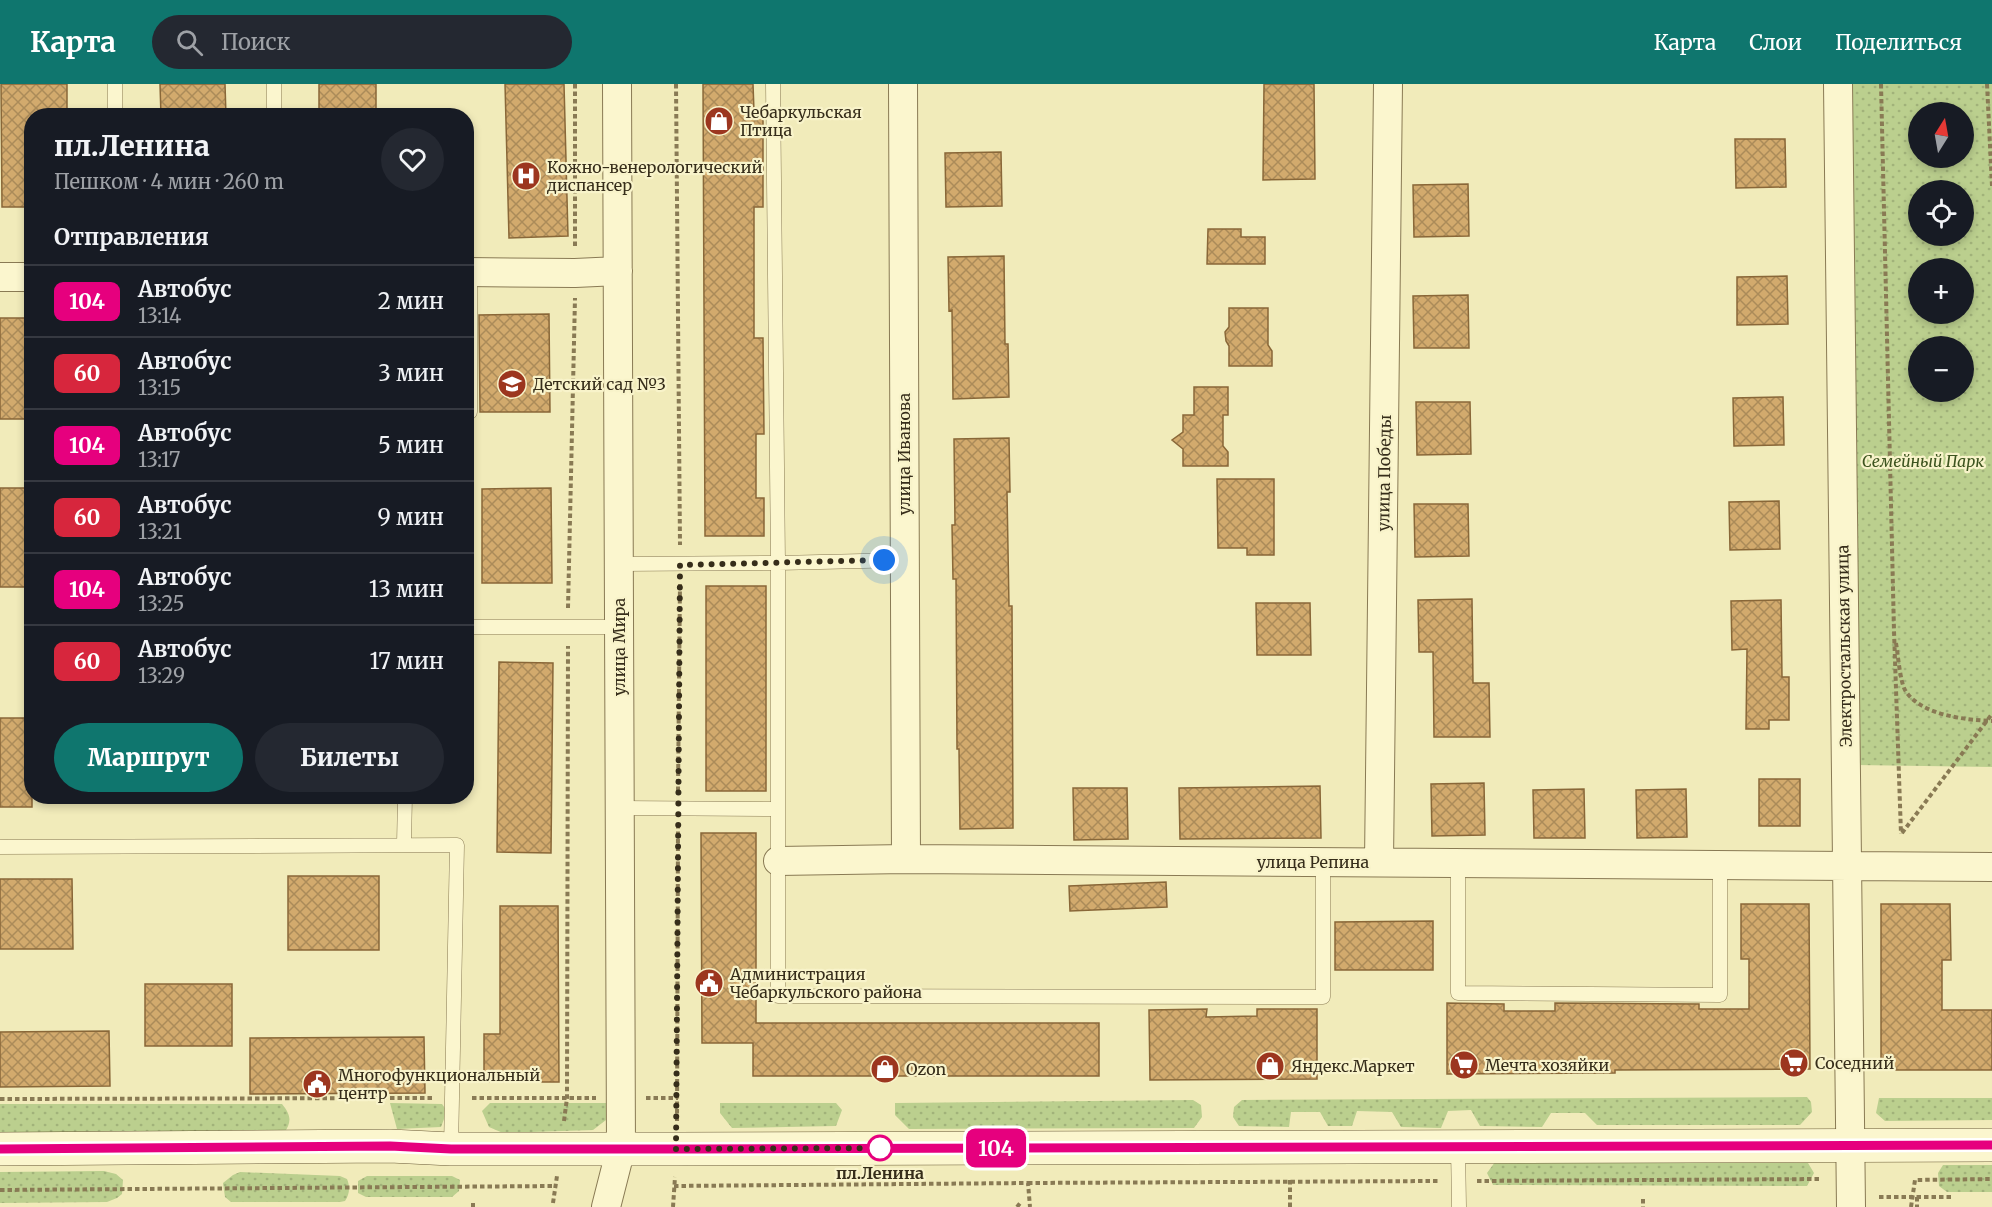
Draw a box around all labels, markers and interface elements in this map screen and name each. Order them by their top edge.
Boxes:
search box [152,15,572,69]
text: Карта [30,24,116,60]
icon: search [173,26,206,59]
text: Поиск [221,28,291,56]
text: Карта [1654,29,1716,56]
text: Слои [1749,29,1802,56]
text: Поделиться [1835,29,1962,56]
place label: Чебаркульская Птица [740,102,862,140]
north arrow [1908,102,1974,168]
map controls [1908,102,1974,402]
shop icon: Чебаркульская Птица [703,105,735,137]
text: пл.Ленина [54,128,210,164]
button: heart [381,128,444,191]
place label: Кожно-венерологический диспансер [546,157,763,195]
hospital icon: Кожно-венерологический диспансер [510,160,542,192]
text: Пешком · 4 мин · 260 m [54,169,284,194]
button: locate [1908,180,1974,246]
text: Отправления [54,223,209,251]
button: + [1908,258,1974,324]
text: Автобус [138,275,231,303]
text: 2 мин [378,287,444,315]
text: 104 [69,288,105,315]
text: 13:14 [138,303,181,328]
button: − [1908,336,1974,402]
text: Автобус [138,347,231,375]
text: 3 мин [378,359,444,387]
text: 60 [74,360,100,387]
school or university icon: Детский сад №3 [496,368,528,400]
place label: Детский сад №3 [533,374,666,394]
text: 13:15 [138,375,181,400]
street label: улица Иванова [894,392,914,515]
street label: улица Победы [1373,414,1395,532]
text: Автобус [138,419,231,447]
text: 5 мин [378,431,444,459]
text: 104 [69,432,105,459]
text: 13:17 [138,447,180,472]
park label: Семейный Парк [1862,451,1984,471]
text: Автобус [138,491,231,519]
text: 9 мин [377,503,444,531]
text: 60 [74,504,100,531]
text: 13:21 [138,519,182,544]
street label: Электростальская улица [1832,544,1856,747]
your location [869,545,899,575]
text: Автобус [138,563,231,591]
text: 13 мин [369,575,444,603]
text: 104 [69,576,105,603]
text: 13:25 [138,591,184,616]
street label: улица Мира [609,597,629,696]
text: Автобус [138,635,231,663]
text: 17 мин [370,647,444,675]
text: 60 [74,648,100,675]
text: 13:29 [138,663,185,688]
button: Маршрут [54,723,243,792]
button: Билеты [255,723,444,792]
street label: улица Репина [1257,852,1370,872]
place label: Администрация Чебаркульского района [729,964,922,1002]
public building icon: Администрация Чебаркульского района [693,967,725,999]
supermarket icon: Соседний [1778,1047,1810,1079]
supermarket icon: Мечта хозяйки [1448,1049,1480,1081]
shop icon: Яндекс.Маркет [1254,1050,1286,1082]
shop icon: Ozon [869,1053,901,1085]
place label: Соседний [1815,1053,1894,1073]
place label: Мечта хозяйки [1485,1055,1609,1075]
place label: Яндекс.Маркет [1291,1056,1415,1076]
place label: Ozon [906,1059,946,1079]
place label: Многофункциональный центр [338,1065,540,1103]
public building icon: Многофункциональный центр [301,1068,333,1100]
line badge: 104 [962,1128,1030,1168]
marker: пл.Ленина [867,1135,893,1161]
text: 104 [978,1135,1014,1162]
place label: пл.Ленина [836,1163,924,1183]

